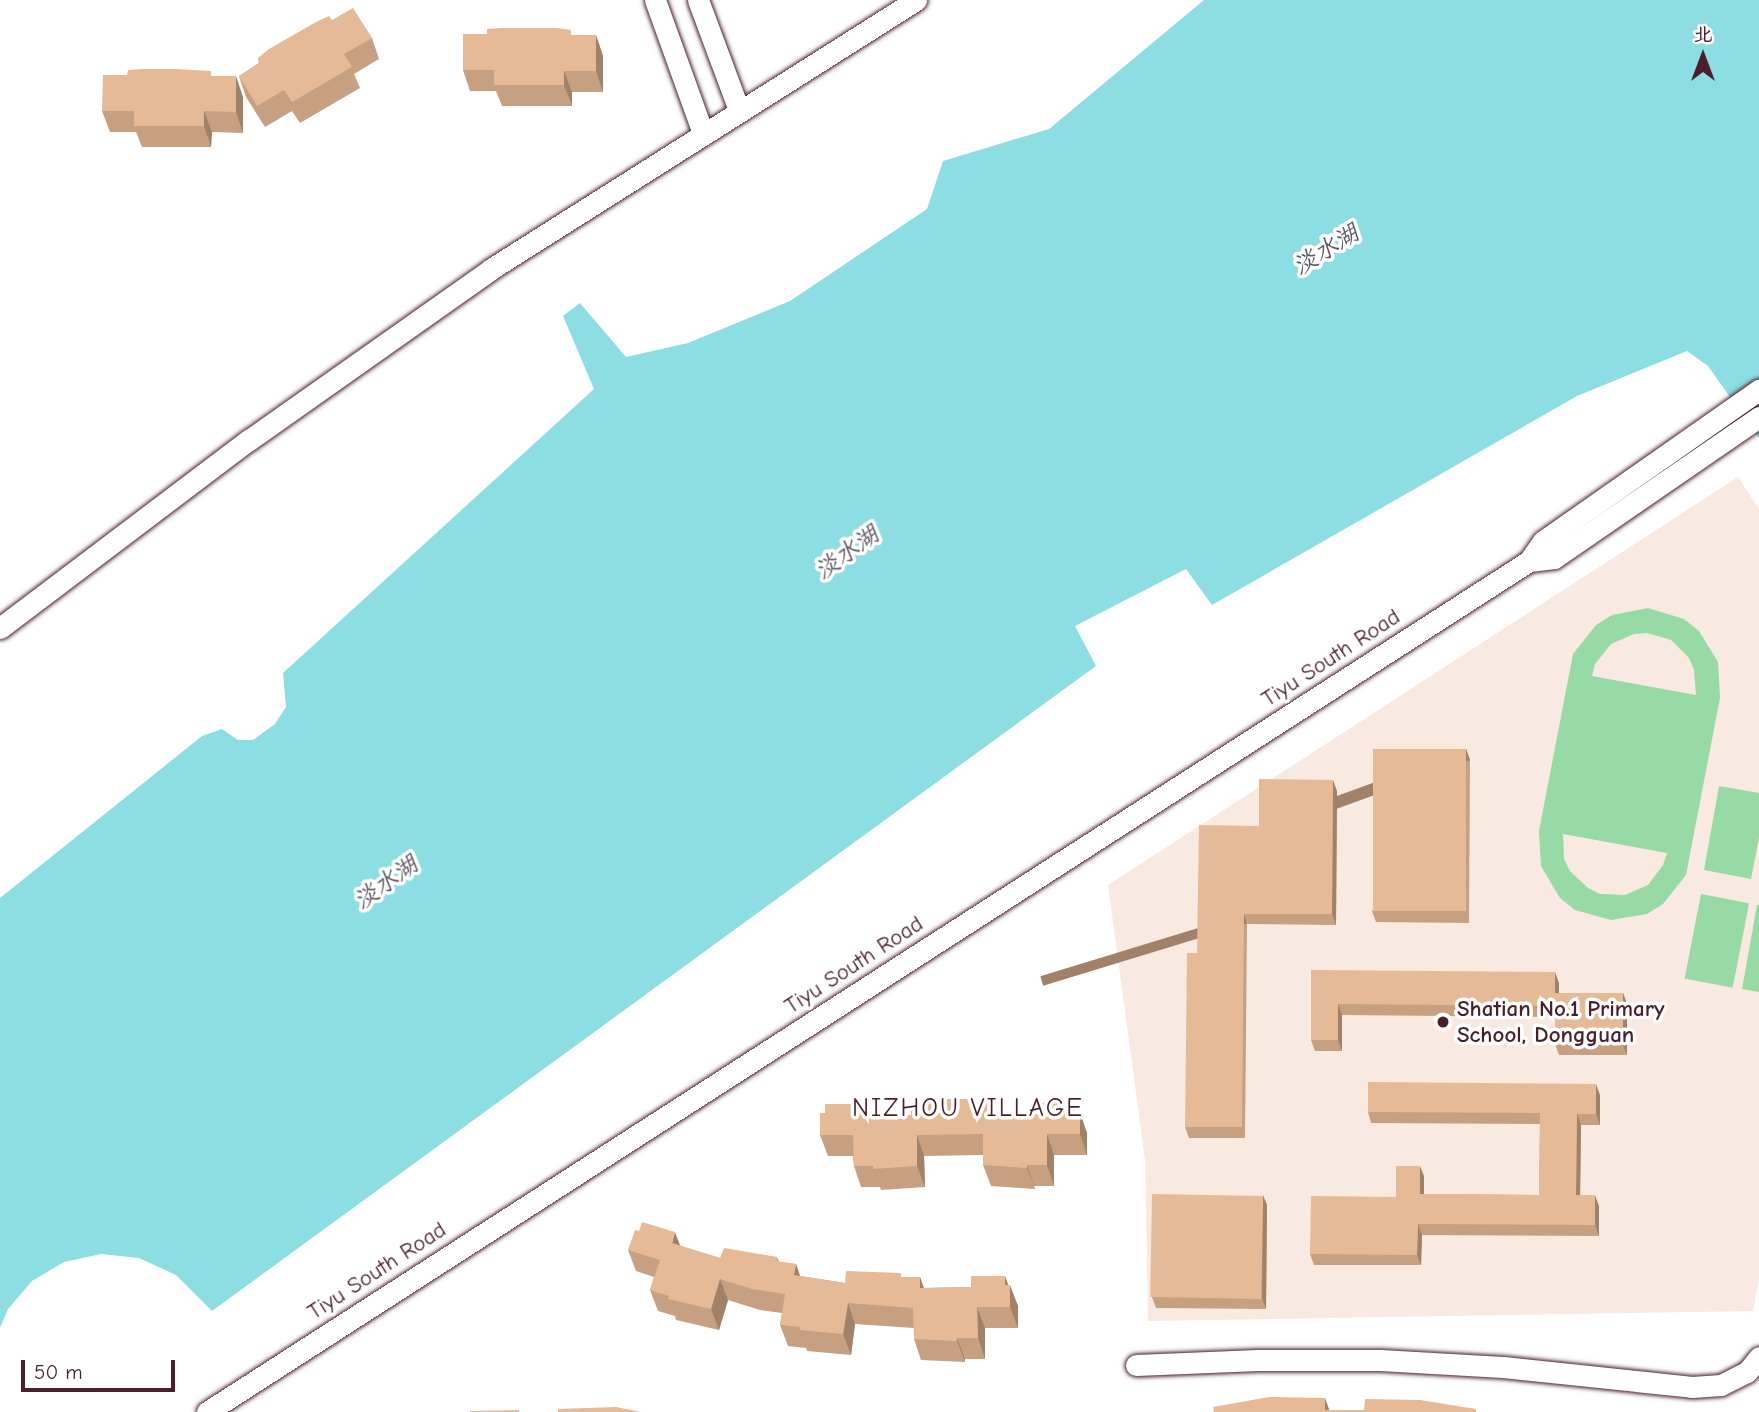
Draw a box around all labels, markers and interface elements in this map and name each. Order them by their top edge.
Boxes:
north arrow [1668,21,1738,91]
text: 北 [1693,24,1713,46]
water label: 淡水湖 [1288,219,1364,281]
water label: 淡水湖 [809,520,885,586]
street label: Tiyu South Road [1256,603,1406,713]
water label: 淡水湖 [348,850,424,916]
street label: Tiyu South Road [779,910,929,1020]
place label: Shatian No.1 Primary School, Dongguan [1457,995,1665,1049]
marker: Shatian No.1 Primary School, Dongguan [1435,1014,1451,1030]
district label: NIZHOU VILLAGE [854,1093,1082,1125]
street label: Tiyu South Road [302,1216,452,1326]
scale bar [24,1346,178,1390]
text: 50 m [34,1360,83,1384]

